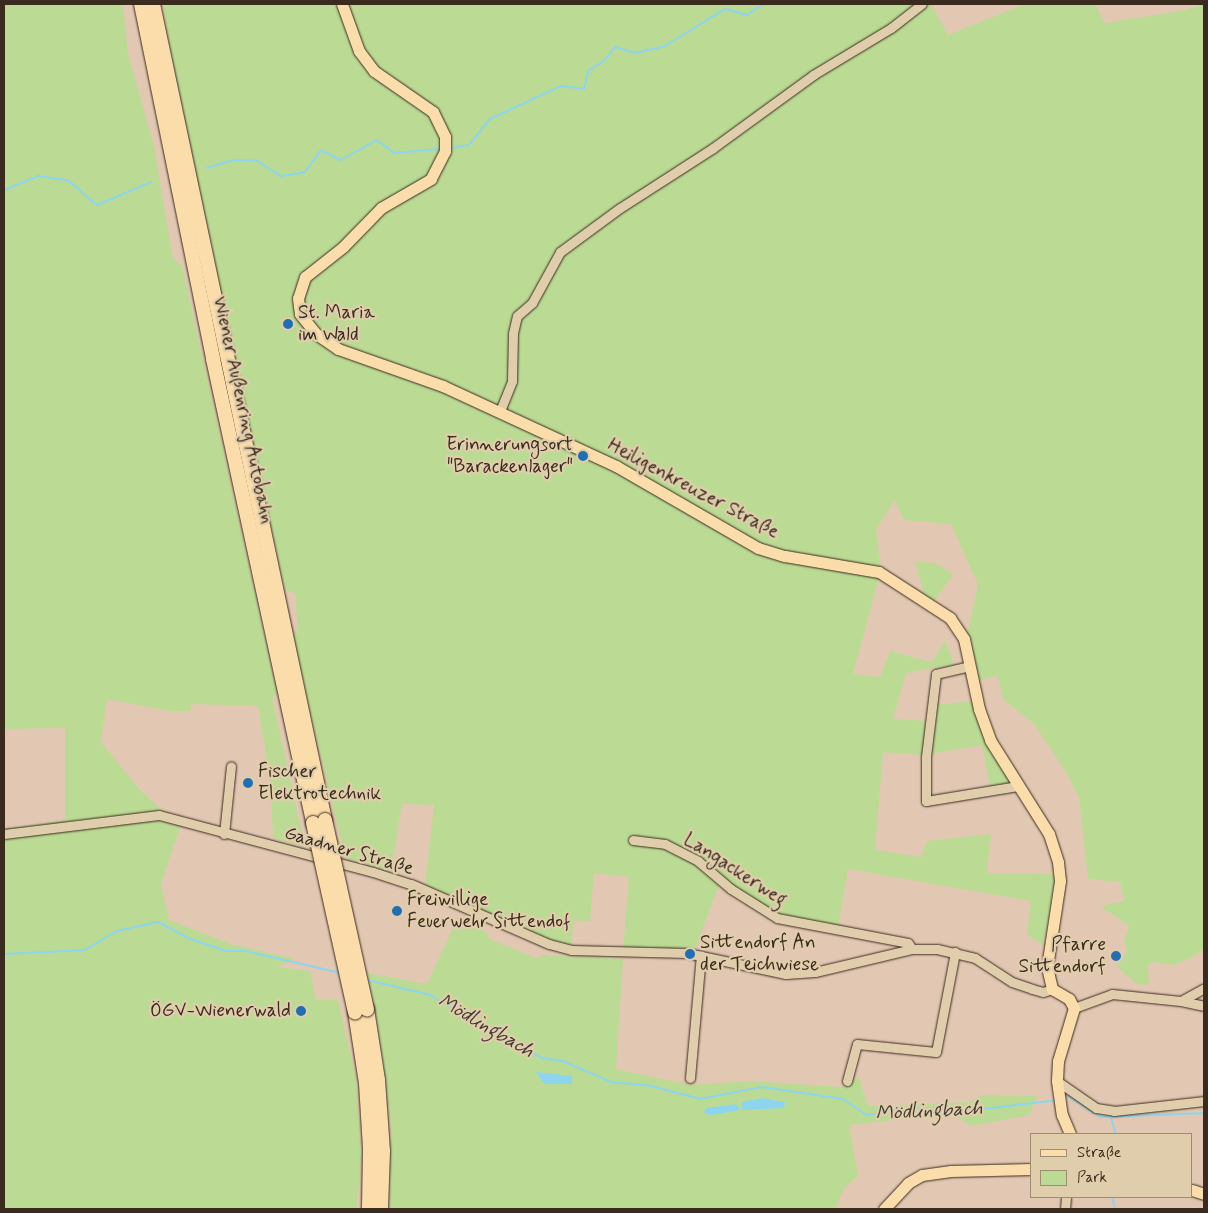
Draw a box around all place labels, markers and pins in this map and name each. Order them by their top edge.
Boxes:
place label: St. Maria im Wald [298,302,375,346]
marker: St. Maria im Wald [282,318,294,330]
place label: Erinnerungsort "Barackenlager" [446,434,573,478]
marker: Erinnerungsort "Barackenlager" [577,450,589,462]
place label: Fischer Elektrotechnik [258,761,381,805]
marker: Fischer Elektrotechnik [242,777,254,789]
place label: Freiwillige Feuerwehr Sittendof [407,889,571,933]
marker: Freiwillige Feuerwehr Sittendof [391,905,403,917]
place label: Sittendorf An der Teichwiese [700,932,817,976]
place label: Pfarre Sittendorf [1018,934,1106,978]
marker: Sittendorf An der Teichwiese [684,948,696,960]
marker: Pfarre Sittendorf [1110,950,1122,962]
place label: ÖGV-Wienerwald [150,1000,291,1022]
marker: ÖGV-Wienerwald [295,1005,307,1017]

